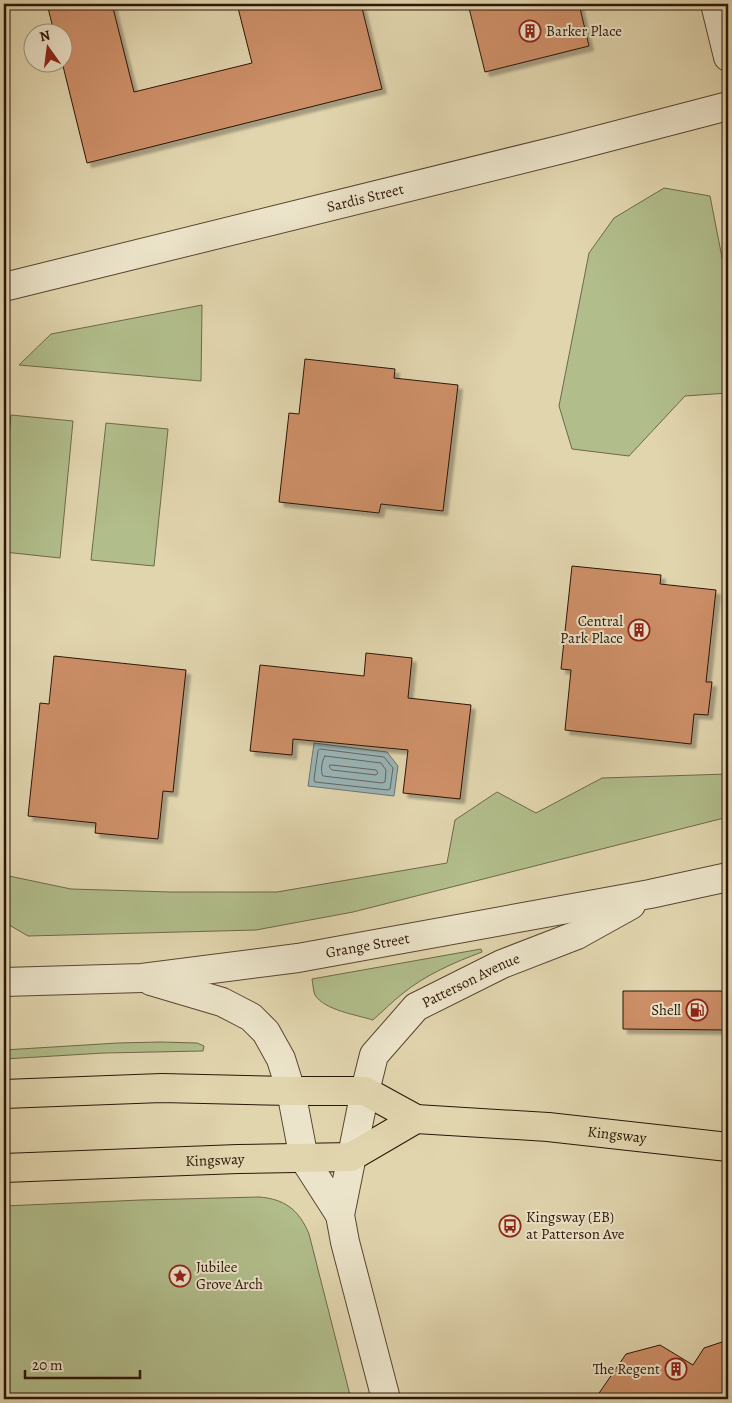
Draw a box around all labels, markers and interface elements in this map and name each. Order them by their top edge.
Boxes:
building icon: Barker Place [518,19,542,43]
place label: Barker Place [546,21,622,41]
north arrow [22,22,72,72]
text: N [38,25,52,46]
street label: Sardis Street [325,179,406,217]
place label: Central Park Place [560,611,623,648]
building icon: Central Park Place [627,618,651,642]
street label: Grange Street [324,928,411,963]
street label: Patterson Avenue [418,948,523,1013]
fuel station icon: Shell [685,998,709,1022]
place label: Shell [651,1000,681,1020]
street label: Kingsway [586,1121,648,1148]
street label: Kingsway [185,1149,245,1171]
place label: Kingsway (EB) at Patterson Ave [526,1207,625,1244]
bus stop icon: Kingsway (EB) at Patterson Ave [498,1214,522,1238]
place label: Jubilee Grove Arch [196,1257,263,1294]
place icon: Jubilee Grove Arch [168,1264,192,1288]
scale bar [25,1348,140,1380]
text: 20 m [32,1355,63,1375]
building icon: The Regent [664,1357,688,1381]
place label: The Regent [593,1359,660,1379]

